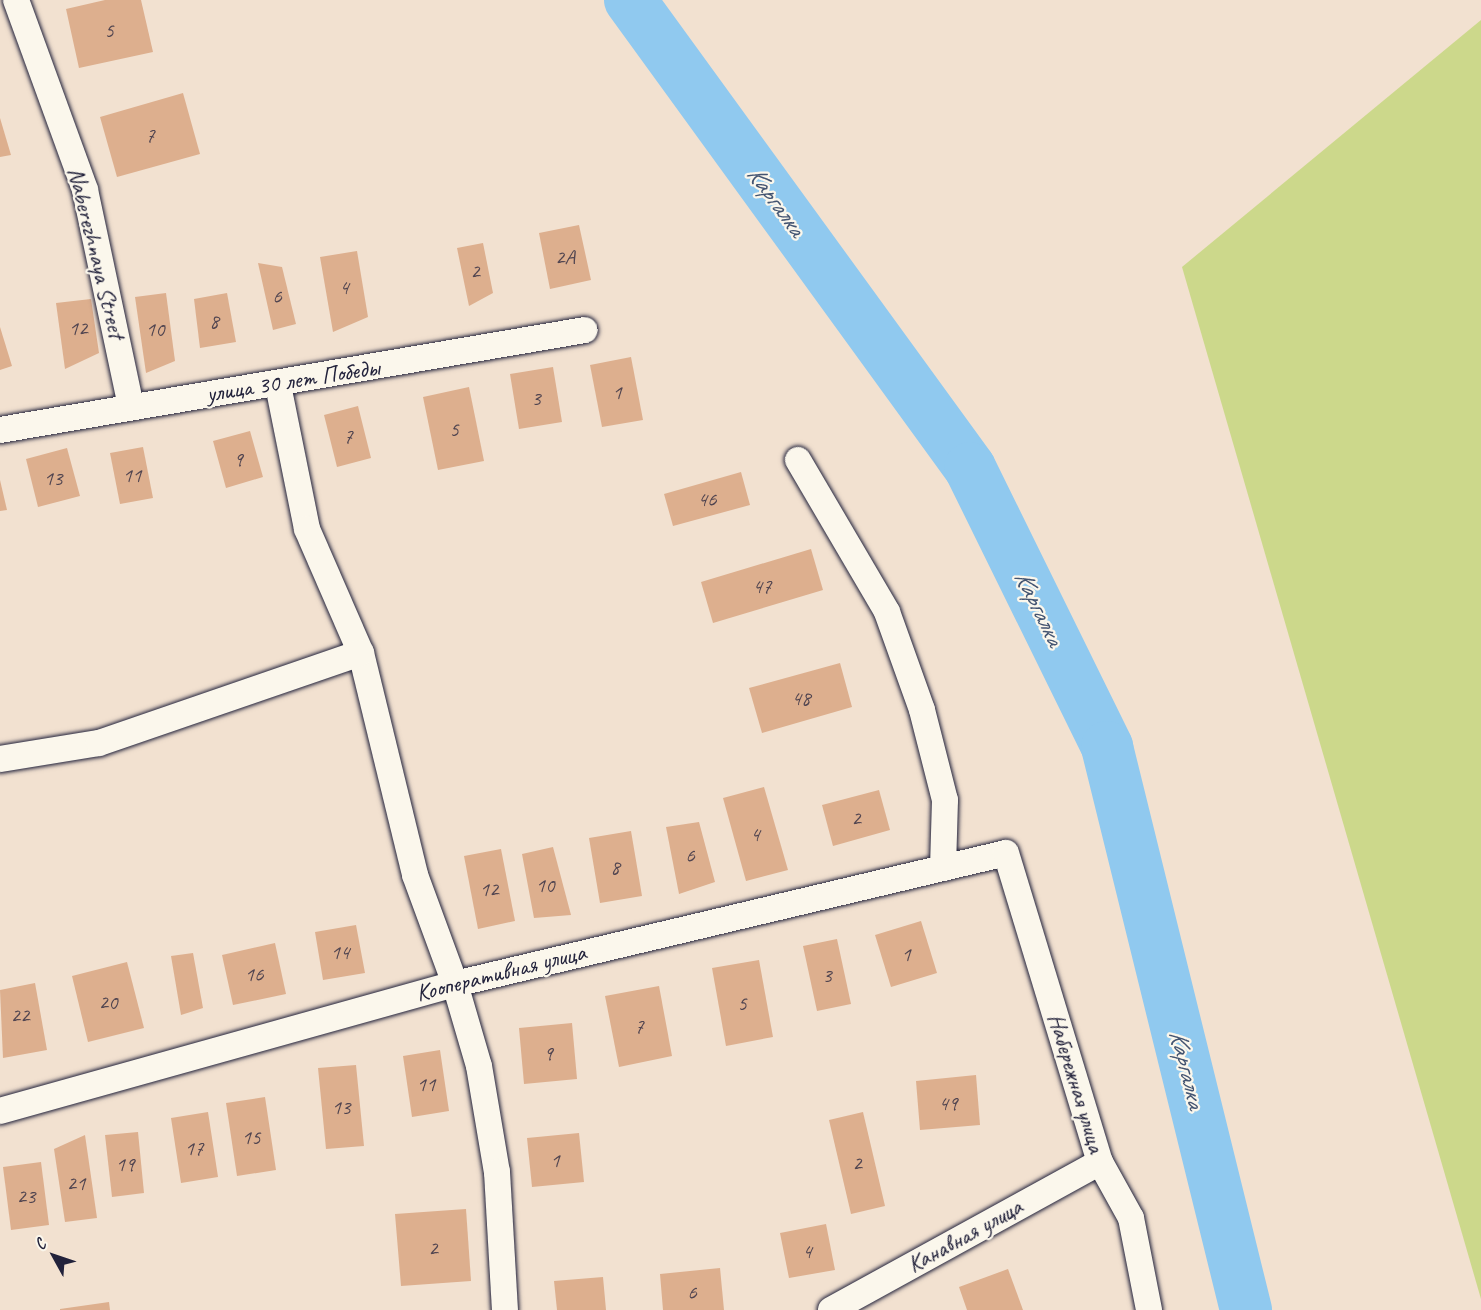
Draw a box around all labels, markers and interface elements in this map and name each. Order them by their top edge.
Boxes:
house number: 5 [104,17,114,43]
house number: 7 [145,122,155,148]
water label: Каргалка [740,160,812,242]
street label: Naberezhnaya Street [61,164,131,342]
house number: 2А [555,244,575,270]
house number: 2 [470,258,480,284]
house number: 4 [339,274,349,300]
house number: 6 [272,283,282,309]
house number: 8 [209,308,219,334]
house number: 12 [69,315,87,341]
house number: 10 [146,316,164,342]
street label: улица 30 лет Победы [205,353,381,409]
house number: 1 [612,379,622,405]
house number: 3 [531,385,541,411]
house number: 5 [449,416,459,442]
house number: 7 [343,423,353,449]
house number: 9 [233,446,243,472]
house number: 11 [123,462,141,488]
house number: 13 [44,465,62,491]
house number: 46 [698,486,716,512]
water label: Каргалка [1008,565,1070,651]
house number: 47 [753,573,771,599]
house number: 48 [792,685,810,711]
house number: 2 [851,805,861,831]
house number: 4 [750,821,760,847]
house number: 6 [685,842,695,868]
house number: 8 [610,854,620,880]
house number: 10 [536,872,554,898]
house number: 12 [480,876,498,902]
street label: Кооперативная улица [413,938,589,1008]
house number: 14 [331,939,349,965]
house number: 1 [901,941,911,967]
house number: 16 [245,961,263,987]
house number: 3 [822,962,832,988]
house number: 20 [99,989,117,1015]
house number: 5 [737,990,747,1016]
house number: 22 [11,1002,29,1028]
street label: Набережная улица [1041,1009,1111,1157]
house number: 7 [634,1013,644,1039]
water label: Каргалка [1162,1027,1212,1111]
house number: 9 [543,1040,553,1066]
house number: 11 [417,1071,435,1097]
house number: 49 [939,1090,957,1116]
house number: 13 [332,1094,350,1120]
house number: 15 [242,1124,260,1150]
house number: 17 [185,1135,203,1161]
house number: 1 [550,1147,560,1173]
house number: 2 [852,1150,862,1176]
house number: 19 [116,1151,134,1177]
house number: 21 [67,1170,85,1196]
house number: 23 [17,1183,35,1209]
street label: Канавная улица [902,1192,1028,1280]
north arrow [24,1226,84,1286]
text: С [30,1235,50,1254]
house number: 2 [428,1235,438,1261]
house number: 4 [802,1238,812,1264]
house number: 6 [687,1279,697,1305]

